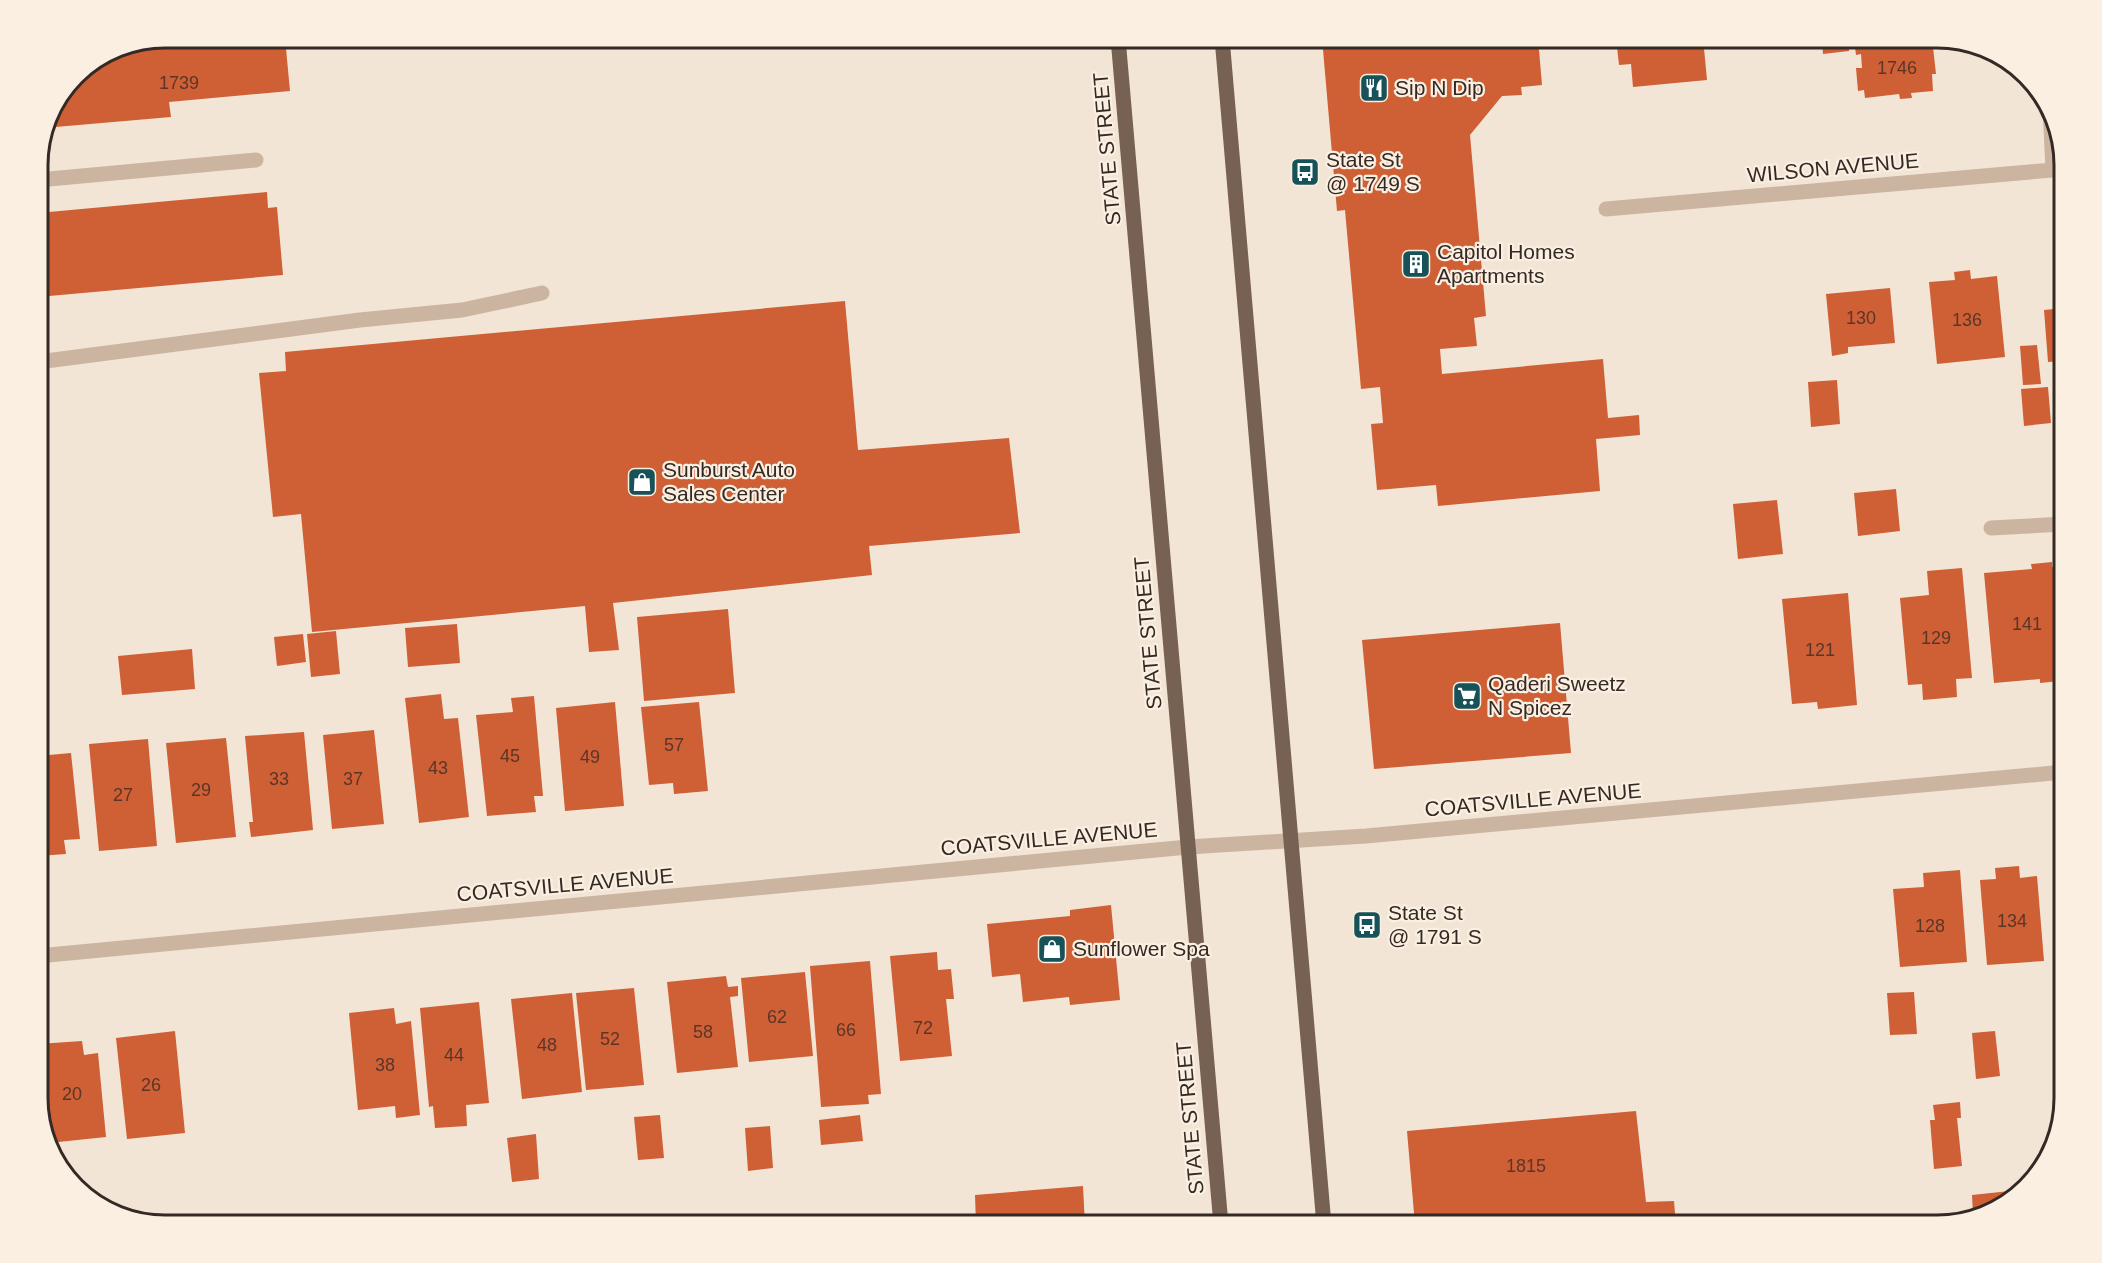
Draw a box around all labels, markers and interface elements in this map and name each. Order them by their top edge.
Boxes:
house number: 1746 [1877,58,1917,78]
street label: STATE STREET [1088,72,1125,226]
restaurant icon: Sip N Dip [1358,72,1390,104]
house number: 1739 [159,73,199,93]
place label: Sip N Dip [1395,76,1484,99]
place label: State St @ 1749 S [1326,148,1420,195]
street label: WILSON AVENUE [1746,149,1920,186]
bus stop icon: State St @ 1749 S [1289,156,1321,188]
place label: Capitol Homes Apartments [1437,240,1575,287]
building icon: Capitol Homes Apartments [1400,248,1432,280]
house number: 130 [1846,308,1876,328]
house number: 136 [1952,310,1982,330]
place label: Sunburst Auto Sales Center [663,458,795,505]
shop icon: Sunburst Auto Sales Center [626,466,658,498]
street label: STATE STREET [1129,556,1166,710]
house number: 141 [2012,614,2042,634]
house number: 129 [1921,628,1951,648]
house number: 121 [1805,640,1835,660]
place label: Qaderi Sweetz N Spicez [1488,672,1626,719]
supermarket icon: Qaderi Sweetz N Spicez [1451,680,1483,712]
house number: 57 [664,735,684,755]
house number: 45 [500,746,520,766]
house number: 49 [580,747,600,767]
house number: 43 [428,758,448,778]
house number: 33 [269,769,289,789]
house number: 37 [343,769,363,789]
street label: COATSVILLE AVENUE [1424,779,1642,820]
house number: 29 [191,780,211,800]
house number: 27 [113,785,133,805]
street label: COATSVILLE AVENUE [940,818,1158,859]
street label: COATSVILLE AVENUE [456,864,674,905]
place label: State St @ 1791 S [1388,901,1482,948]
bus stop icon: State St @ 1791 S [1351,909,1383,941]
house number: 134 [1997,911,2027,931]
house number: 128 [1915,916,1945,936]
shop icon: Sunflower Spa [1036,933,1068,965]
place label: Sunflower Spa [1073,937,1210,960]
house number: 62 [767,1007,787,1027]
house number: 72 [913,1018,933,1038]
house number: 66 [836,1020,856,1040]
house number: 58 [693,1022,713,1042]
house number: 52 [600,1029,620,1049]
house number: 48 [537,1035,557,1055]
street label: STATE STREET [1171,1041,1208,1195]
house number: 44 [444,1045,464,1065]
house number: 38 [375,1055,395,1075]
house number: 26 [141,1075,161,1095]
house number: 20 [62,1084,82,1104]
house number: 1815 [1506,1156,1546,1176]

